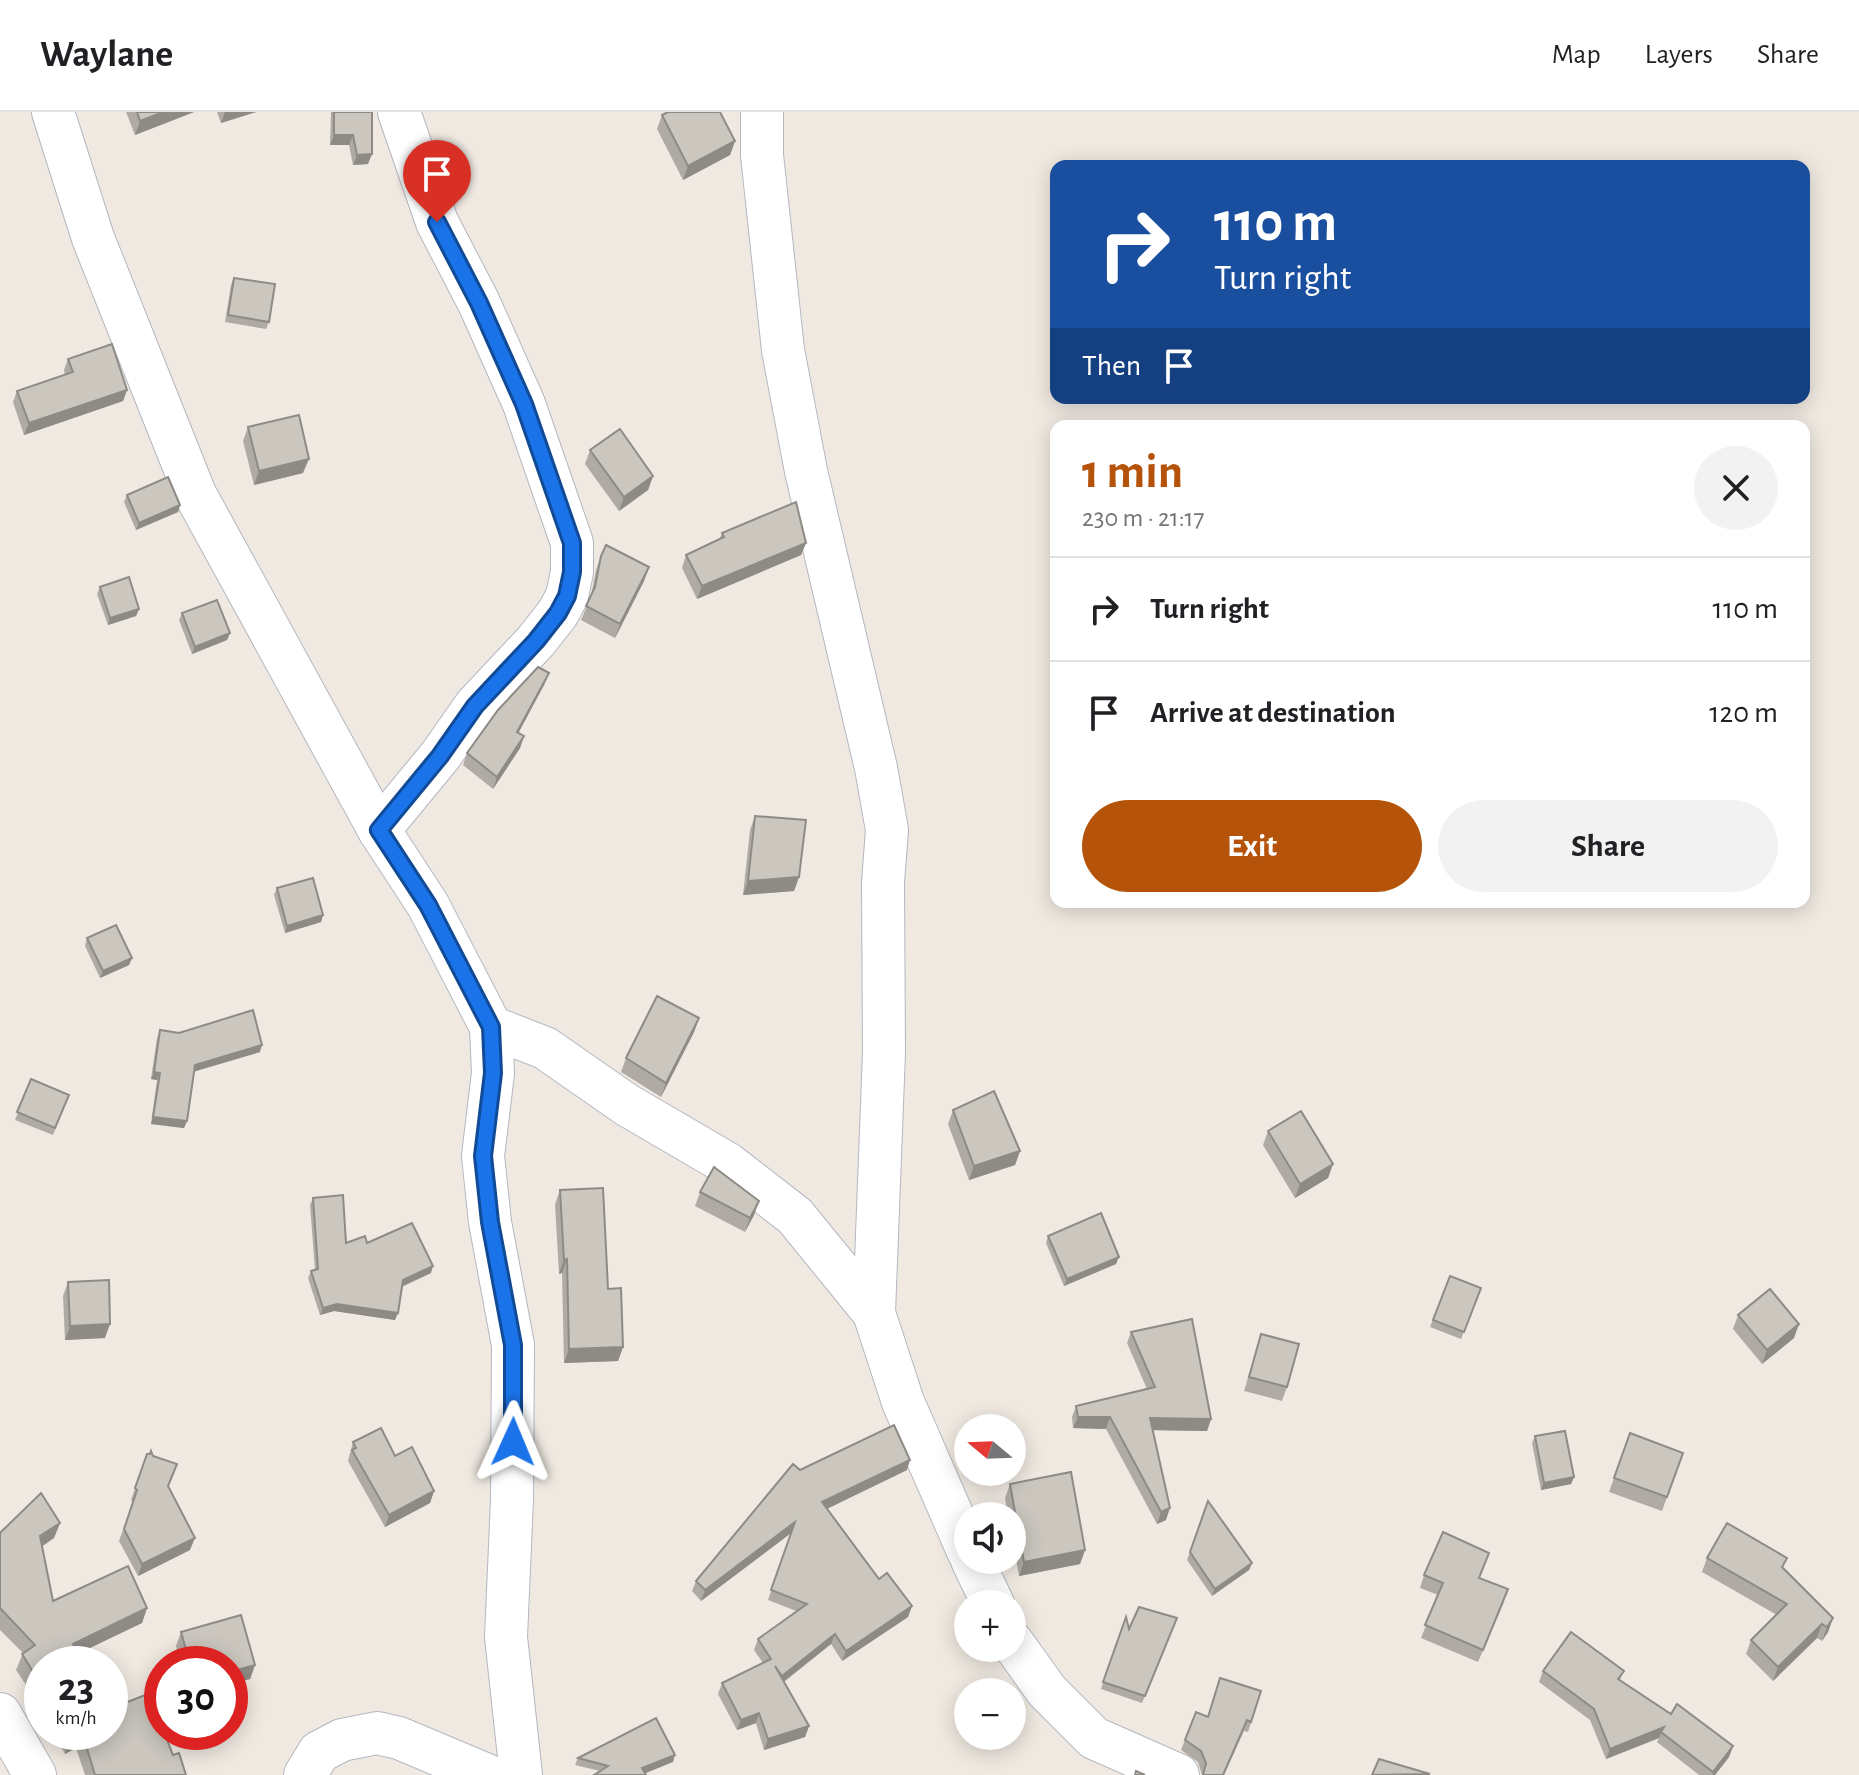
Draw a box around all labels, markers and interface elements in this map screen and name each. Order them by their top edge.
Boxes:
text: Waylane [40,36,173,74]
text: Map [1552,41,1601,69]
text: Layers [1645,41,1713,69]
text: Share [1757,41,1819,69]
pin [403,140,471,222]
icon: arrive [415,152,459,196]
icon: right [1082,192,1186,296]
text: 110 m [1214,195,1337,251]
text: Turn right [1214,260,1351,296]
icon: arrive [1157,344,1201,388]
text: Then [1082,351,1141,381]
button: close [1694,446,1778,530]
text: 1 min [1082,449,1183,497]
text: 230 m · 21:17 [1082,505,1204,531]
icon: right [1082,587,1126,631]
text: Turn right [1150,594,1269,624]
text: 110 m [1713,594,1778,624]
icon: arrive [1082,691,1126,735]
text: Arrive at destination [1150,698,1396,728]
text: 120 m [1709,698,1778,728]
button: Exit [1082,800,1422,892]
button: Share [1438,800,1778,892]
position arrow [471,1400,555,1484]
north arrow [954,1414,1026,1486]
map controls [954,1414,1026,1750]
button: sound [954,1502,1026,1574]
button: + [954,1590,1026,1662]
speed limit sign: 30 [144,1646,248,1750]
text: 23 [58,1668,94,1708]
button: − [954,1678,1026,1750]
text: km/h [55,1708,97,1728]

